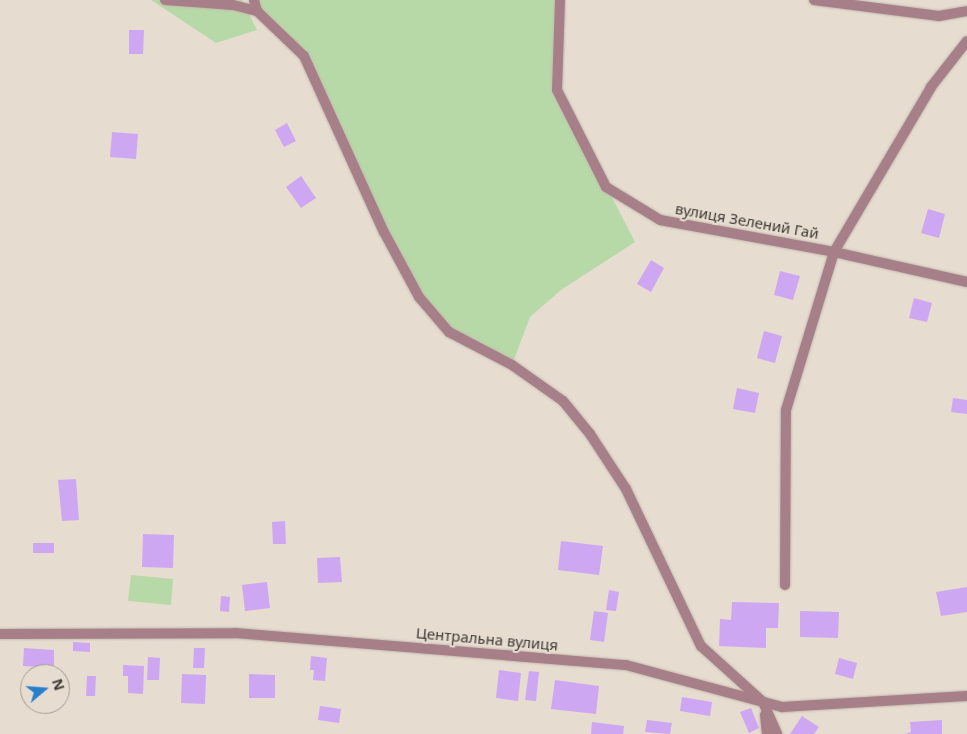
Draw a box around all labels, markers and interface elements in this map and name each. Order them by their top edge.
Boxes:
street label: вулиця Зелений Гай [674,200,820,242]
street label: Центральна вулиця [415,624,559,654]
north arrow [20,664,70,714]
text: N [48,676,70,693]

